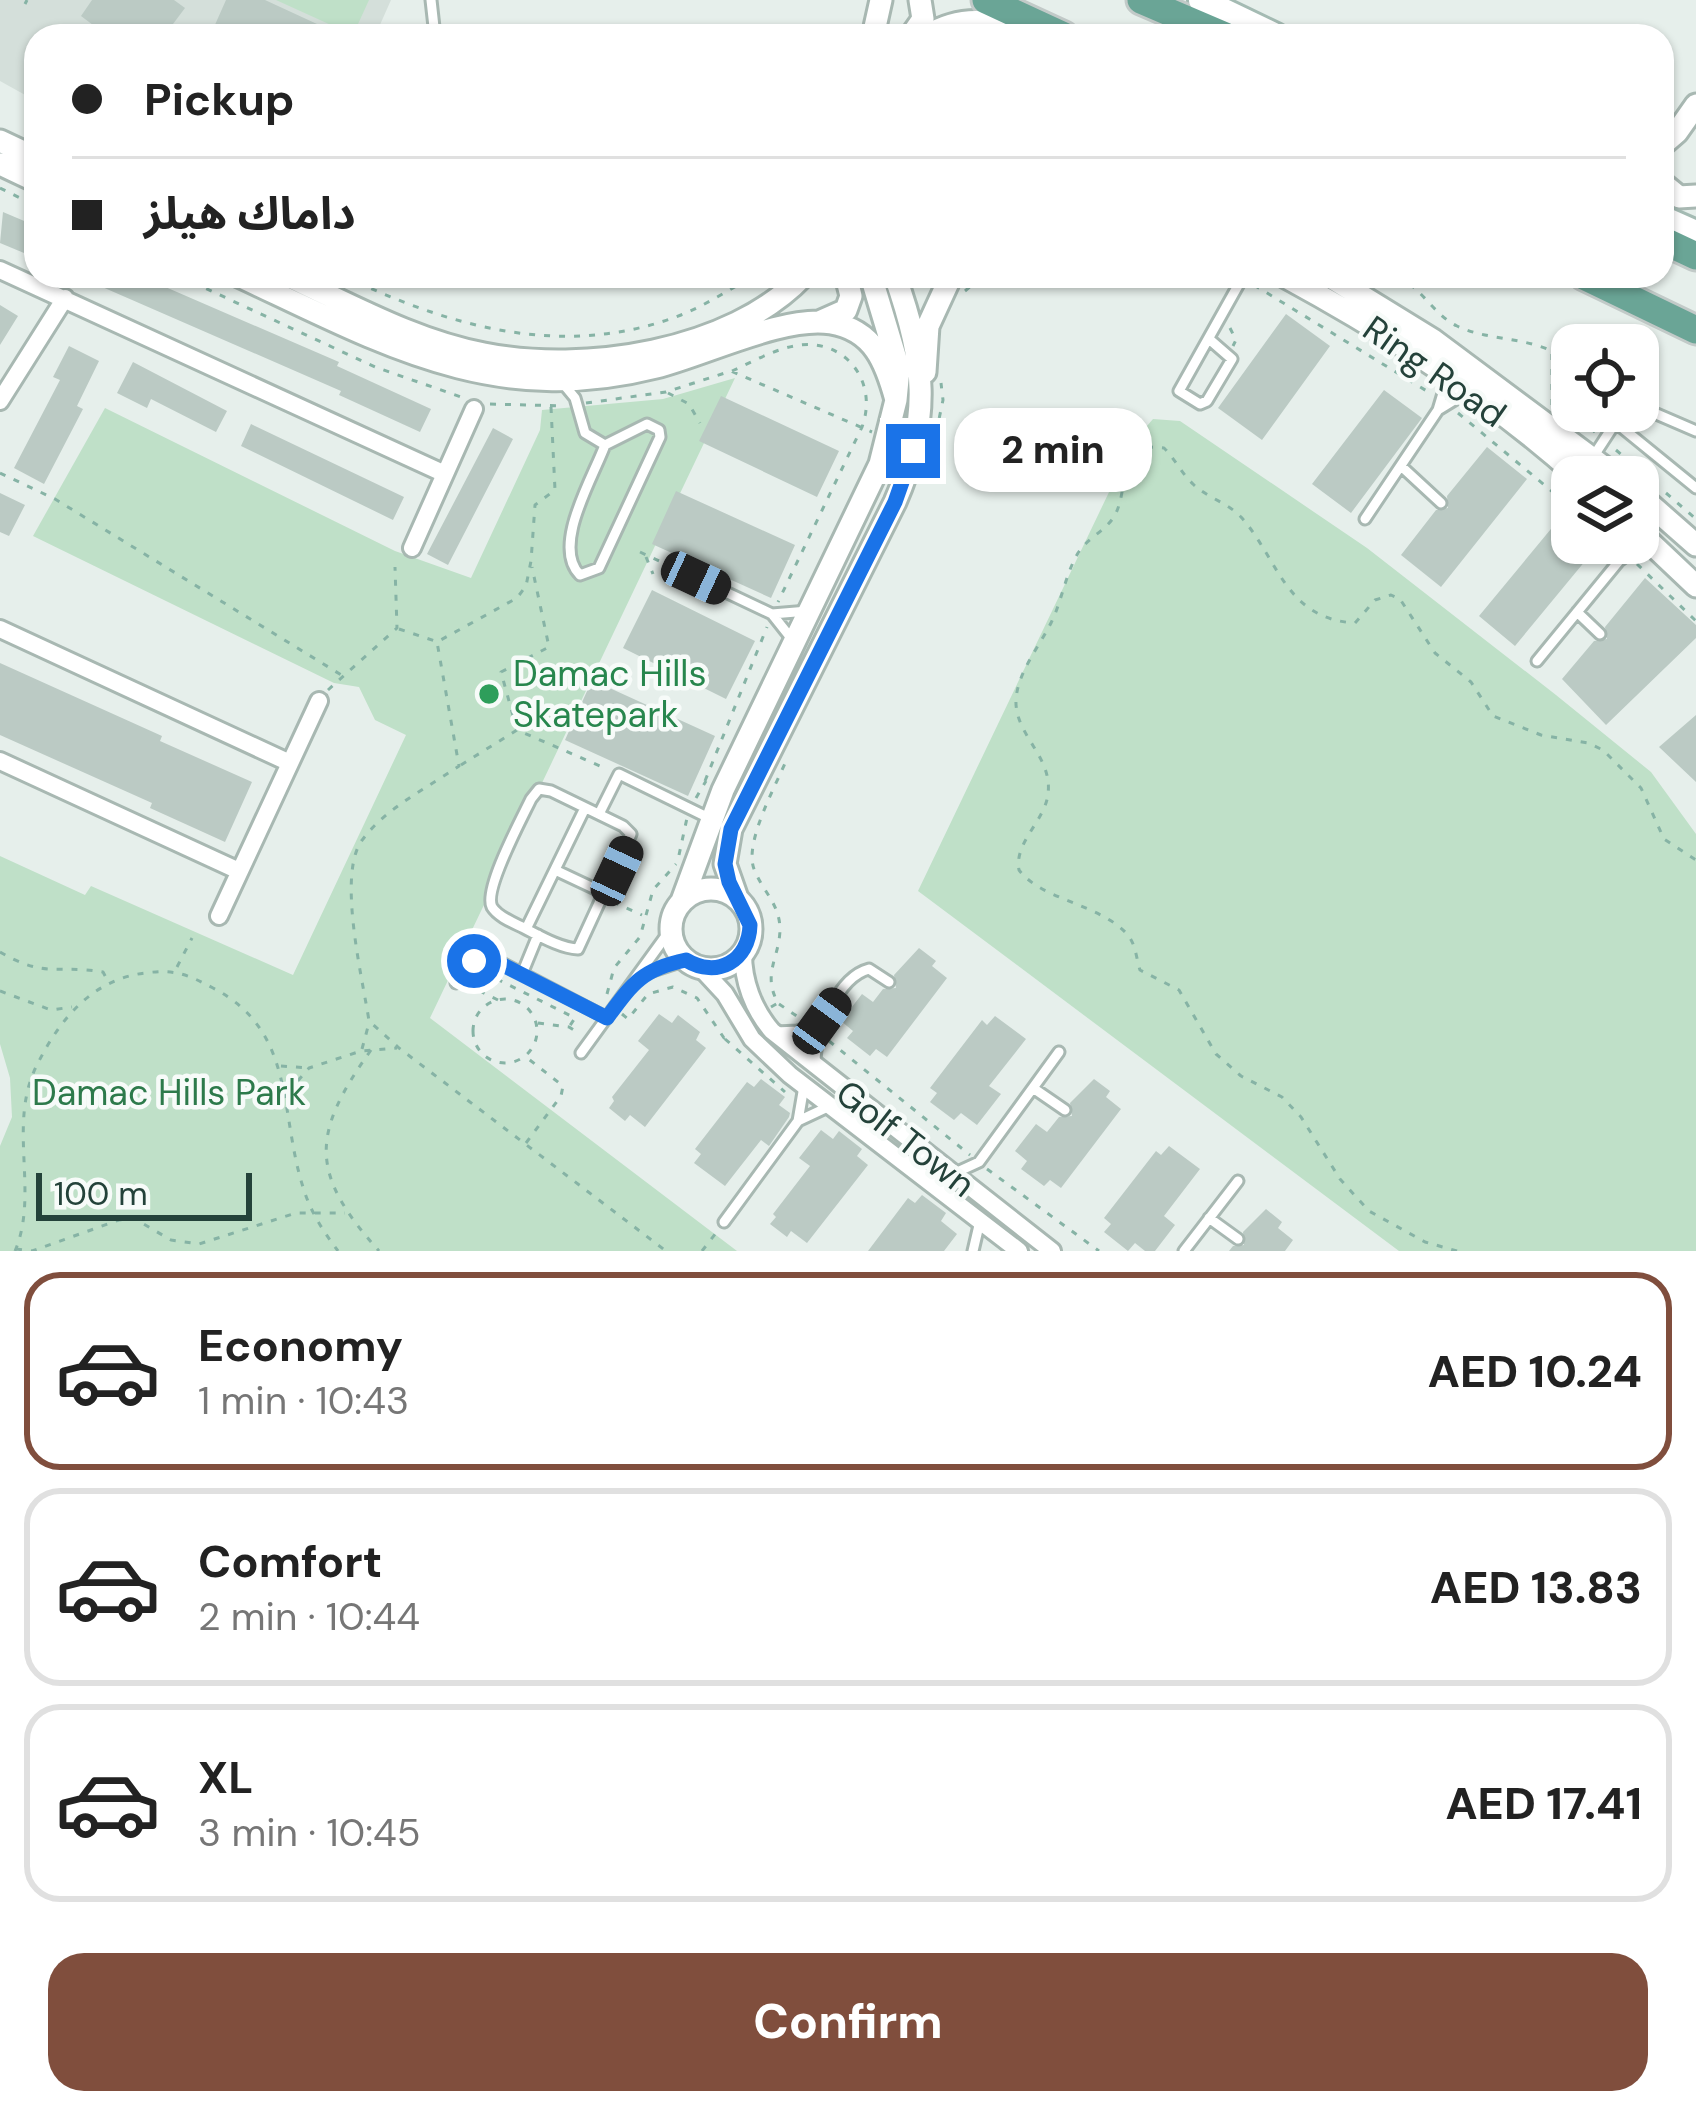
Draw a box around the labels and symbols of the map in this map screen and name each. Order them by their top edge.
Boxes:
street label: Ring Road [1354,305,1515,438]
callout: 2 min [955,409,1153,493]
route end [886,424,940,478]
car [656,546,736,610]
place label: Damac Hills Skatepark [513,650,706,738]
marker: Damac Hills Skatepark [476,681,502,707]
car [585,831,649,911]
route start [447,934,501,988]
car [786,981,858,1061]
park label: Damac Hills Park [32,1069,306,1116]
street label: Golf Town [827,1069,985,1207]
scale bar [36,1167,252,1220]

